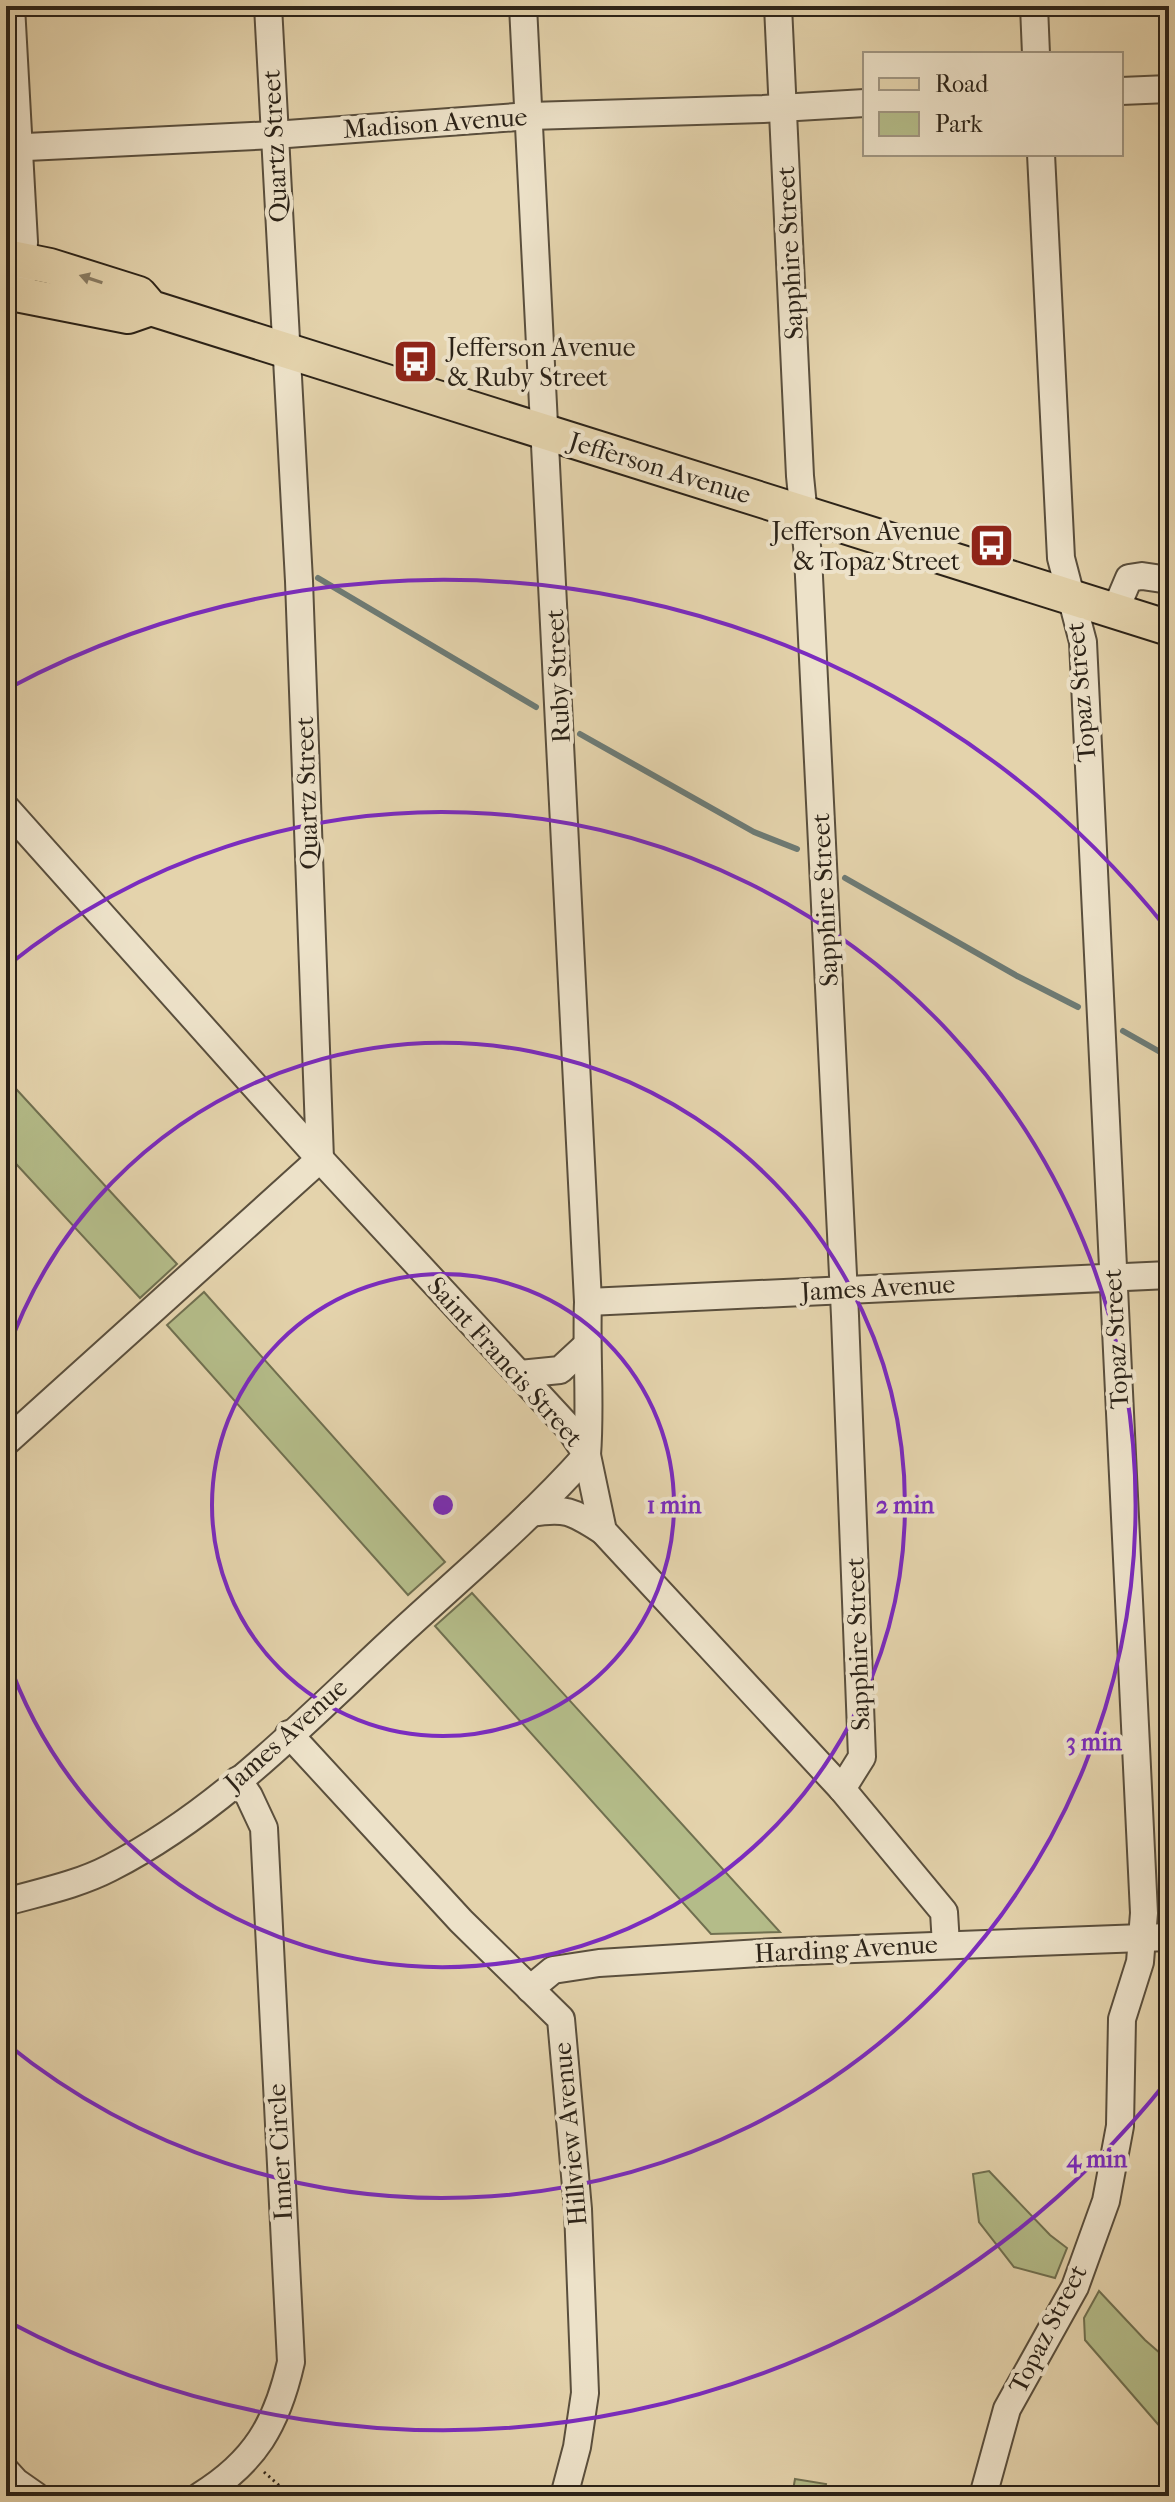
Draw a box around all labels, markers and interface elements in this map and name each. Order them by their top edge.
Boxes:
legend [863,52,1123,156]
street label: Quartz Street [255,68,294,223]
text: Road [935,70,989,98]
street label: Madison Avenue [342,101,528,145]
text: Park [935,110,983,138]
street label: Sapphire Street [770,165,810,341]
one-way arrow [78,272,102,284]
place label: Jefferson Avenue & Ruby Street [445,332,636,393]
bus stop icon: Jefferson Avenue & Ruby Street [392,338,440,386]
street label: Jefferson Avenue [563,425,755,510]
place label: Jefferson Avenue & Topaz Street [769,516,961,577]
bus stop icon: Jefferson Avenue & Topaz Street [967,522,1015,570]
street label: Ruby Street [539,608,577,744]
street label: Topaz Street [1059,620,1103,763]
street label: Quartz Street [289,715,325,870]
street label: Sapphire Street [805,812,845,988]
street label: James Avenue [798,1268,956,1308]
street label: Topaz Street [1097,1268,1135,1410]
street label: Saint Francis Street [421,1271,590,1454]
centre of rings [429,1491,457,1519]
text: 1 min [647,1491,702,1519]
text: 2 min [876,1491,935,1519]
street label: Sapphire Street [839,1556,877,1731]
street label: James Avenue [217,1672,354,1800]
text: 3 min [1066,1728,1123,1756]
street label: Harding Avenue [753,1929,939,1969]
street label: Hillview Avenue [547,2041,593,2227]
street label: Inner Circle [261,2083,299,2221]
text: 4 min [1066,2145,1128,2174]
street label: Topaz Street [1002,2259,1094,2398]

